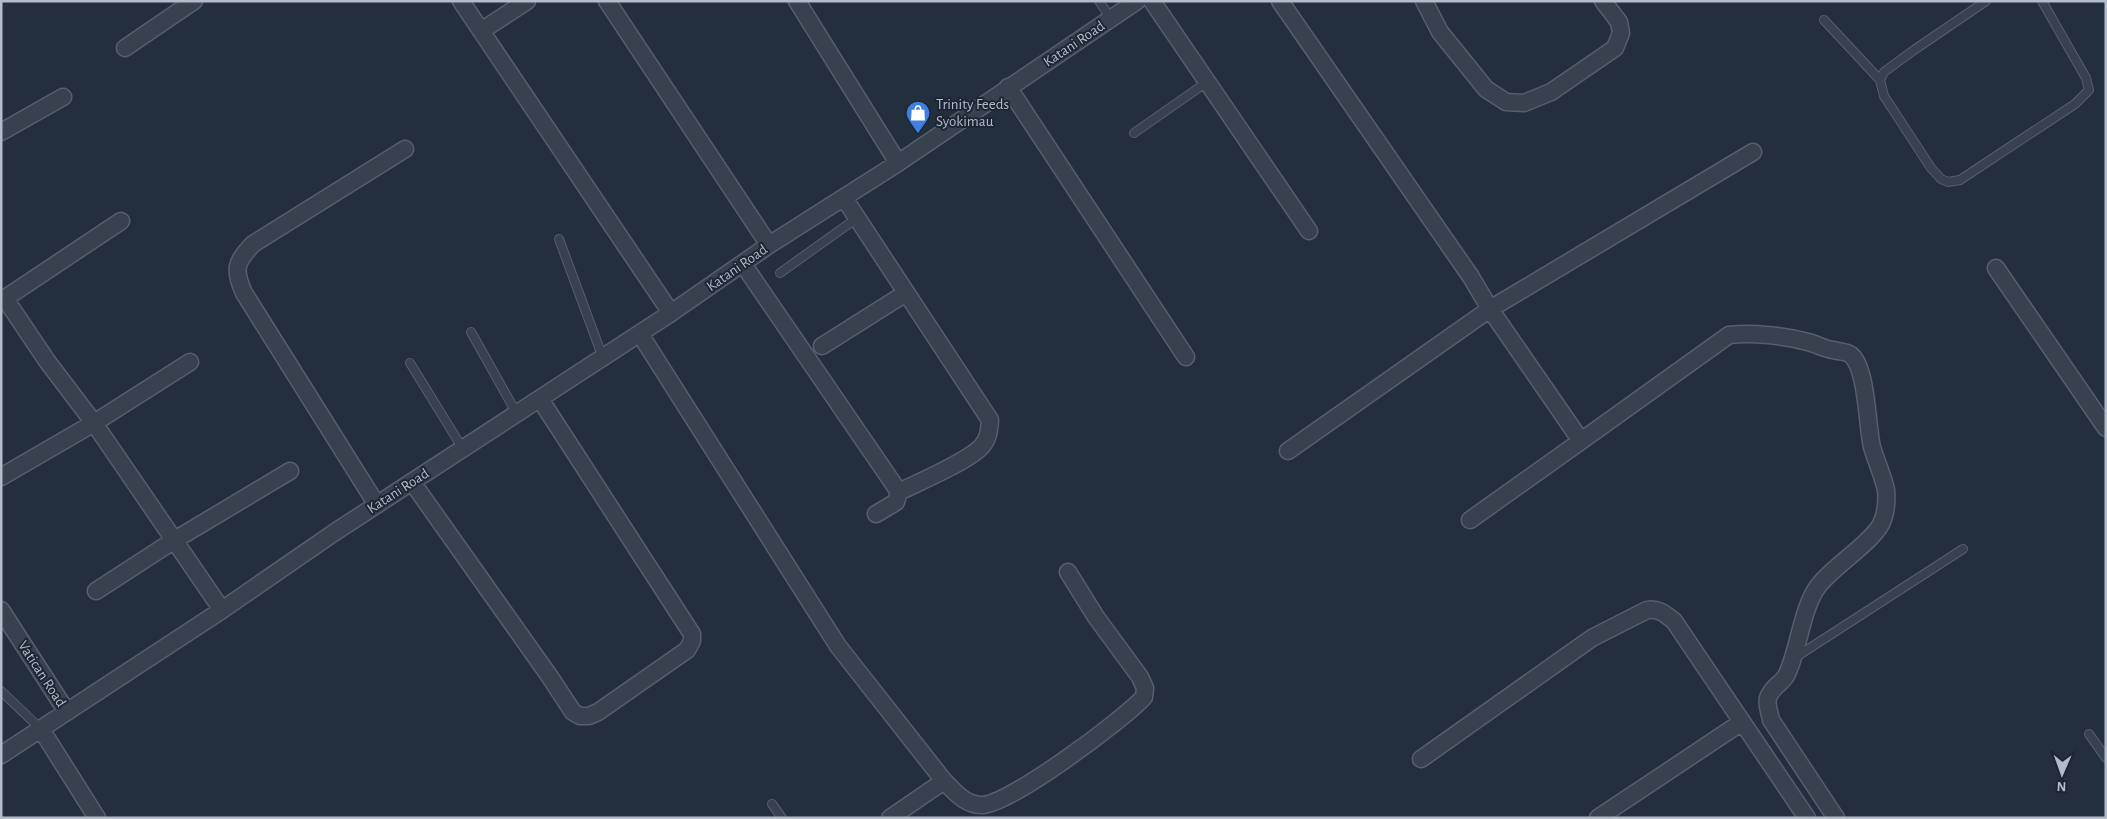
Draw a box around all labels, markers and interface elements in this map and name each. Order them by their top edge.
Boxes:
street label: Katani Road [1041,18,1107,70]
place label: Trinity Feeds Syokimau [936,97,1009,129]
shop icon: Trinity Feeds Syokimau [905,100,931,134]
street label: Katani Road [704,242,770,294]
street label: Katani Road [364,465,432,516]
street label: Vatican Road [15,638,69,710]
north arrow [2037,749,2087,799]
text: N [2056,779,2067,793]

